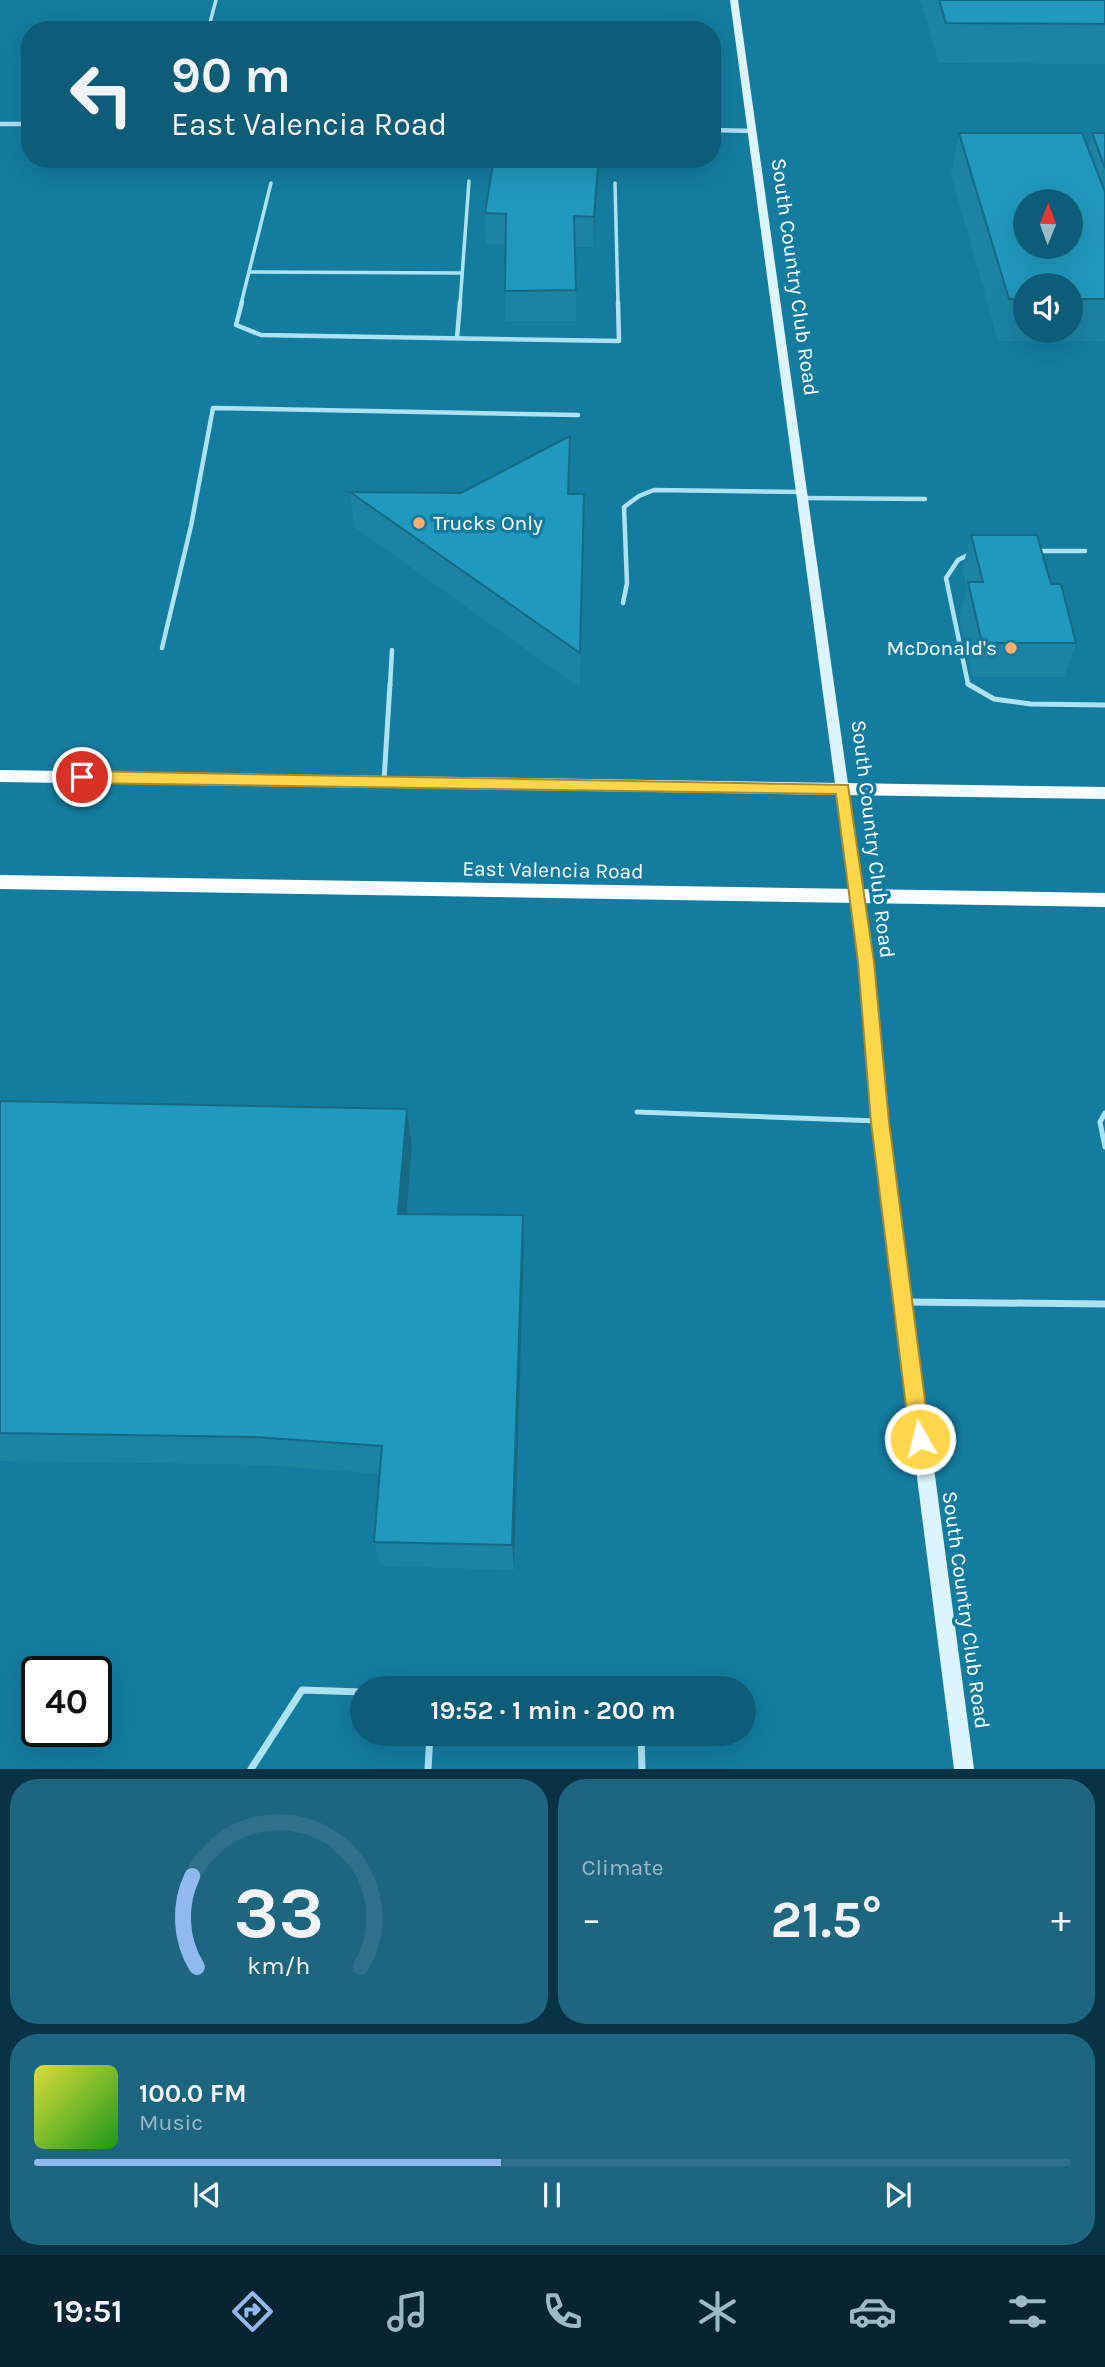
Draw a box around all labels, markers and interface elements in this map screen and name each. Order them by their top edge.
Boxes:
text: 90 m [171,47,291,104]
icon: left [56,49,147,140]
text: East Valencia Road [171,106,447,143]
street label: South Country Club Road [766,157,824,397]
north arrow [1013,189,1083,259]
map controls [1013,189,1083,343]
button: sound [1013,273,1083,343]
place label: Trucks Only [433,511,543,535]
marker: Trucks Only [411,515,427,531]
place label: McDonald's [887,636,997,660]
marker: McDonald's [1003,640,1019,656]
street label: South Country Club Road [846,719,900,959]
pin [52,747,112,807]
icon: arrive [63,758,101,796]
street label: East Valencia Road [462,856,644,884]
position arrow [883,1402,957,1476]
street label: South Country Club Road [937,1490,995,1730]
speed limit sign: 40 [21,1656,112,1747]
text: 19:52 · 1 min · 200 m [430,1695,676,1726]
text: Climate [582,1854,664,1881]
text: 33 [233,1871,324,1956]
text: 21.5° [770,1889,882,1950]
text: − [582,1897,601,1942]
text: + [1051,1897,1071,1942]
text: km/h [247,1951,310,1980]
text: 100.0 FM [139,2078,247,2109]
text: Music [139,2109,203,2136]
icon: previous [188,2176,226,2214]
icon: pause [533,2176,571,2214]
icon: next [879,2176,917,2214]
icon: directions [228,2287,277,2336]
icon: music [383,2287,432,2336]
icon: phone [538,2287,587,2336]
icon: climate [693,2287,742,2336]
icon: car [848,2287,897,2336]
icon: filters [1003,2287,1052,2336]
text: 19:51 [53,2293,123,2330]

